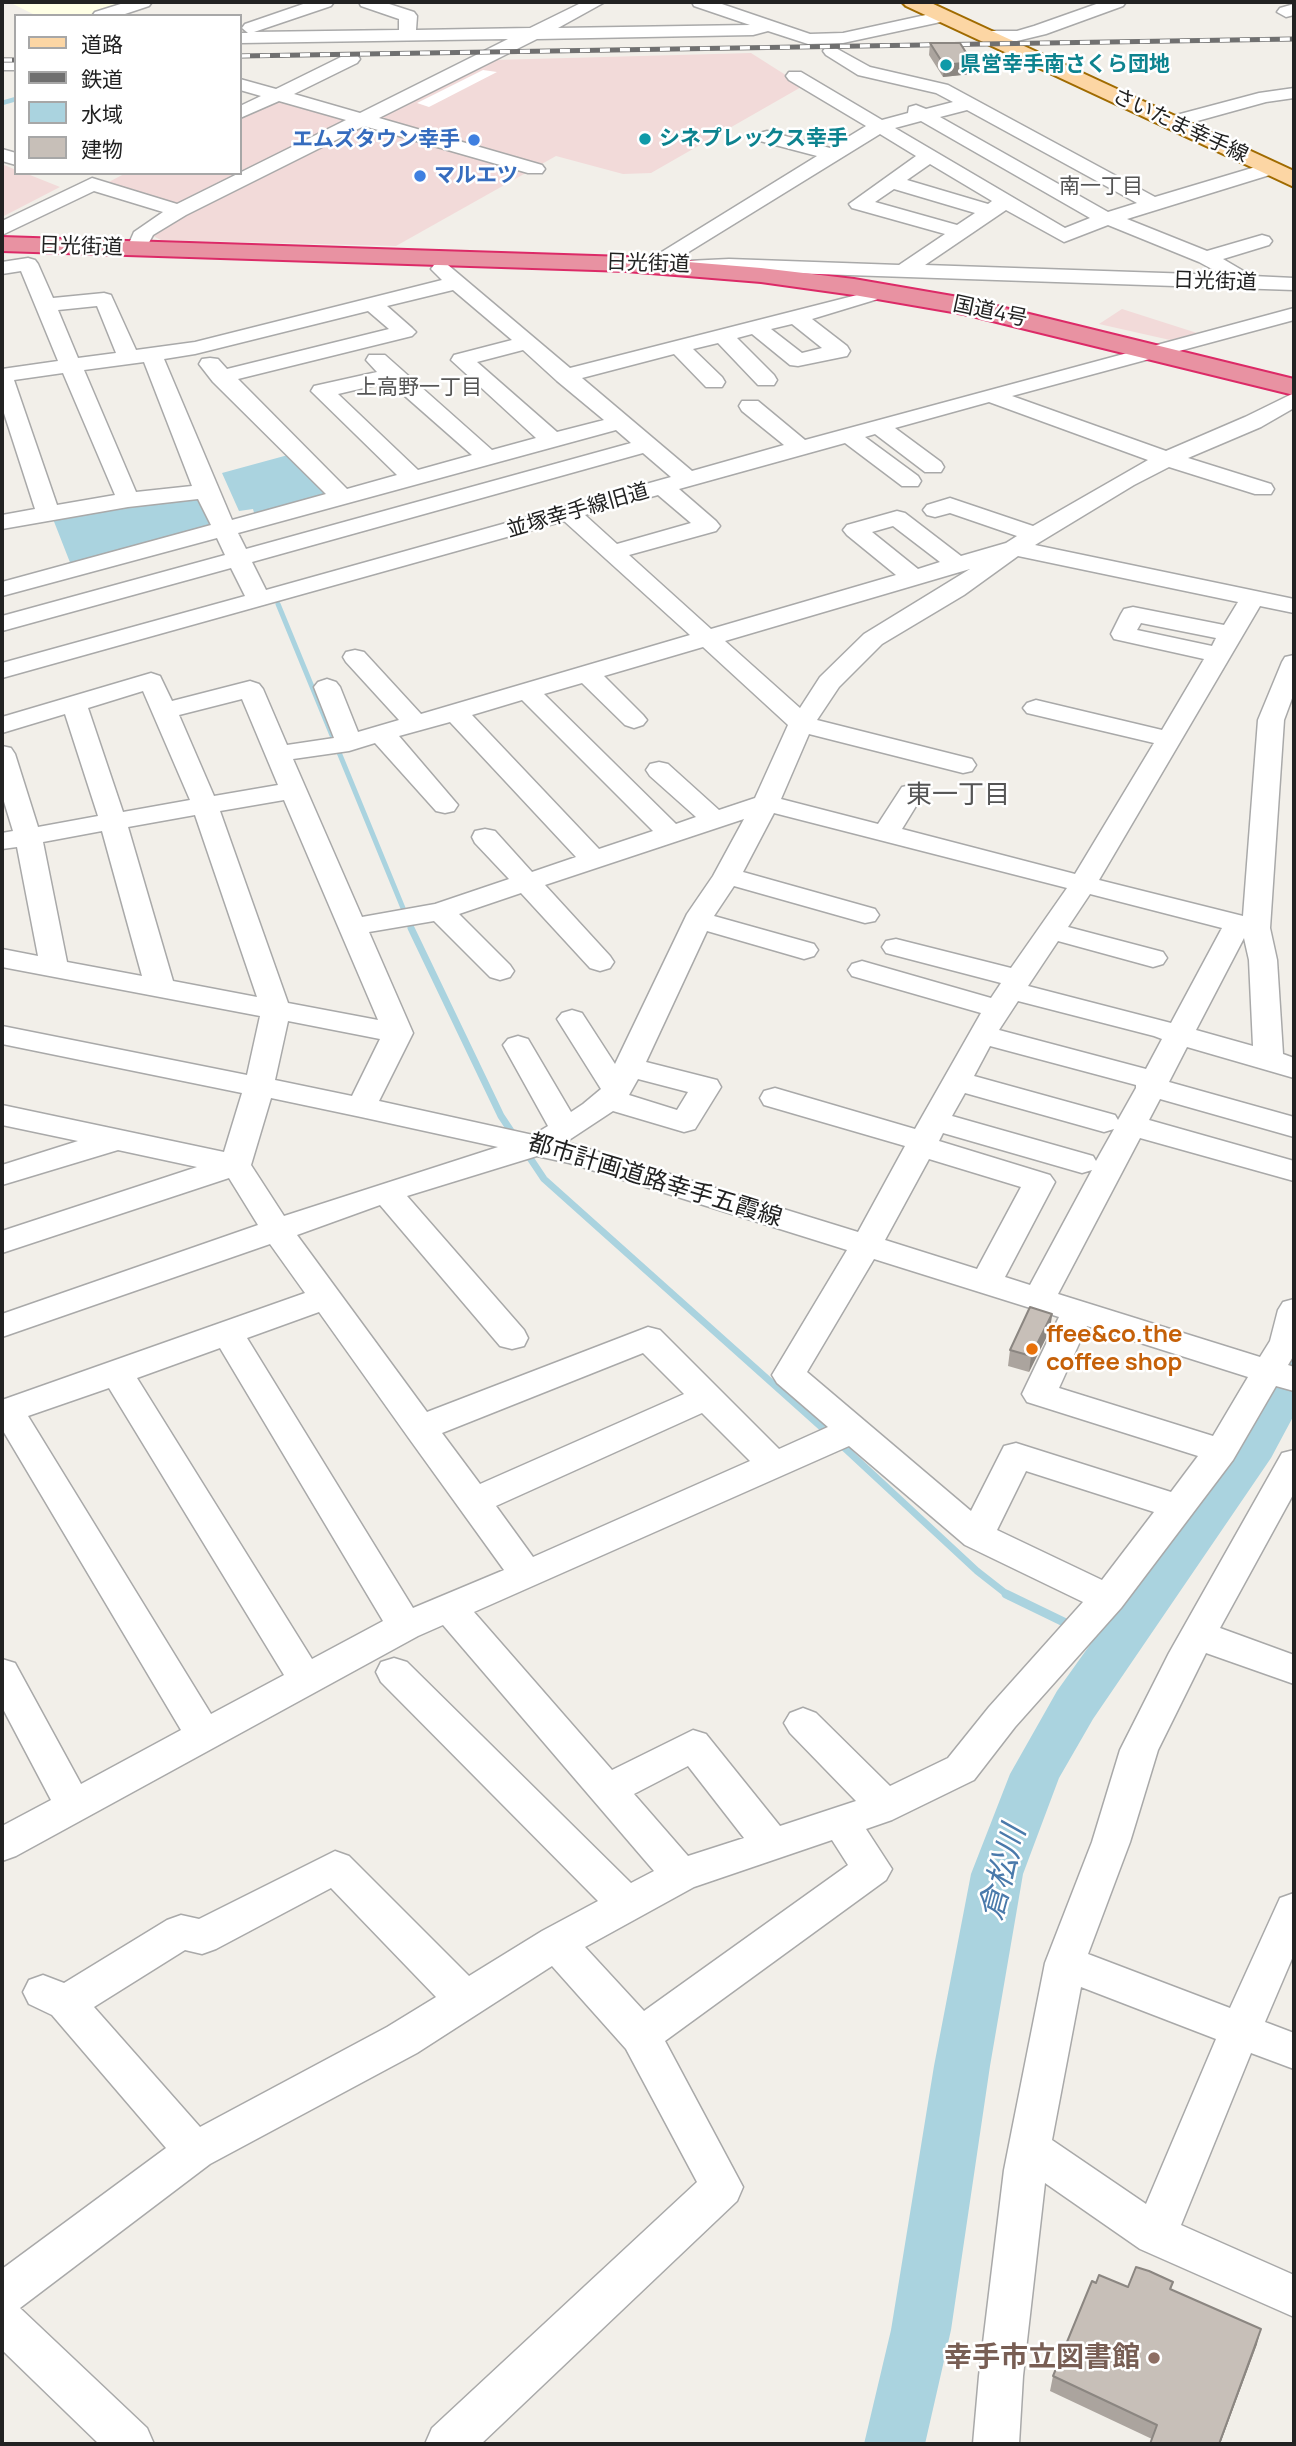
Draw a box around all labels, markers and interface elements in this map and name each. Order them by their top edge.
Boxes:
legend [14,14,242,175]
text: 道路 [81,30,123,58]
place label: 県営幸手南さくら団地 [960,52,1170,78]
marker: 県営幸手南さくら団地 [938,57,954,73]
text: 鉄道 [81,65,123,93]
street label: さいたま幸手線 [1108,84,1252,168]
text: 水域 [81,100,123,128]
place label: シネプレックス幸手 [659,126,848,152]
place label: エムズタウン幸手 [292,127,460,153]
marker: シネプレックス幸手 [637,131,653,147]
marker: エムズタウン幸手 [466,132,482,148]
text: 建物 [81,135,123,163]
place label: マルエツ [434,163,518,189]
marker: マルエツ [412,168,428,184]
district label: 南一丁目 [1059,174,1143,200]
street label: 日光街道 [39,233,123,261]
street label: 日光街道 [606,250,690,278]
street label: 日光街道 [1173,268,1257,296]
street label: 国道4号 [951,292,1029,332]
district label: 上高野一丁目 [356,375,482,401]
street label: 並塚幸手線旧道 [504,479,652,543]
district label: 東一丁目 [906,780,1010,812]
street label: 都市計画道路幸手五霞線 [525,1129,785,1233]
place label: ffee&co.the coffee shop [1046,1321,1183,1377]
marker: ffee&co.the coffee shop [1024,1341,1040,1357]
water label: 倉松川 [973,1822,1035,1924]
place label: 幸手市立図書館 [944,2341,1140,2375]
marker: 幸手市立図書館 [1146,2350,1162,2366]

